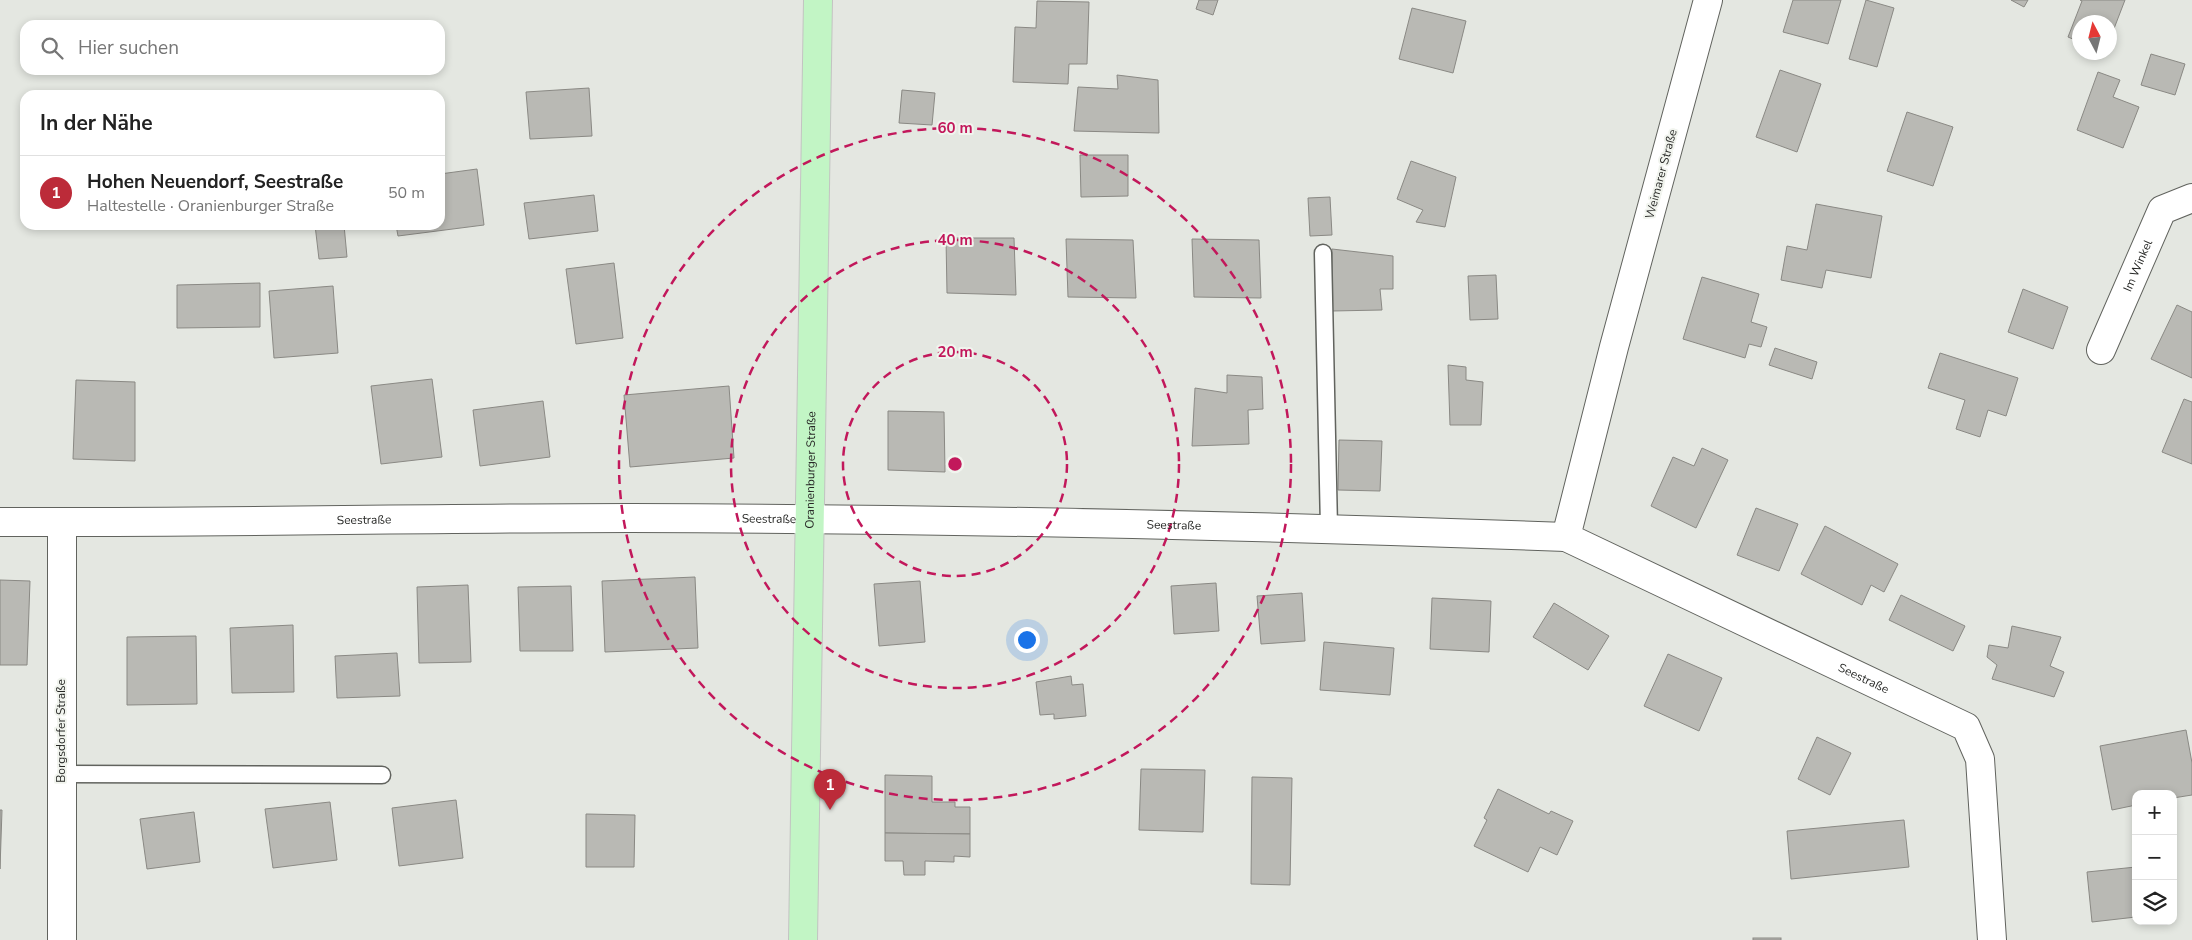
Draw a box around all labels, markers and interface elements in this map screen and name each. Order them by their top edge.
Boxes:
north arrow [2072,15,2117,60]
search box [20,20,445,75]
icon: search [38,34,66,62]
text: Hier suchen [78,35,179,61]
text: In der Nähe [40,109,153,137]
text: 60 m [937,118,973,138]
street label: Weimarer Straße [1641,127,1681,221]
text: Hohen Neuendorf, Seestraße [87,169,343,195]
text: 1 [51,182,61,204]
text: 50 m [388,182,425,204]
text: Haltestelle · Oranienburger Straße [87,195,334,217]
text: 40 m [937,230,973,250]
street label: Im Winkel [2119,237,2156,294]
text: 20 m [937,342,973,362]
street label: Oranienburger Straße [802,411,819,529]
centre of rings [946,455,964,473]
street label: Seestraße [742,511,796,527]
street label: Seestraße [337,512,391,528]
street label: Seestraße [1147,516,1201,534]
your location [1014,627,1040,653]
street label: Seestraße [1836,659,1892,697]
street label: Borgsdorfer Straße [53,679,69,783]
pin: 1 [814,769,846,810]
map controls [2132,790,2177,925]
button: + [2132,790,2177,835]
button: − [2132,835,2177,880]
button: layers [2132,880,2177,925]

